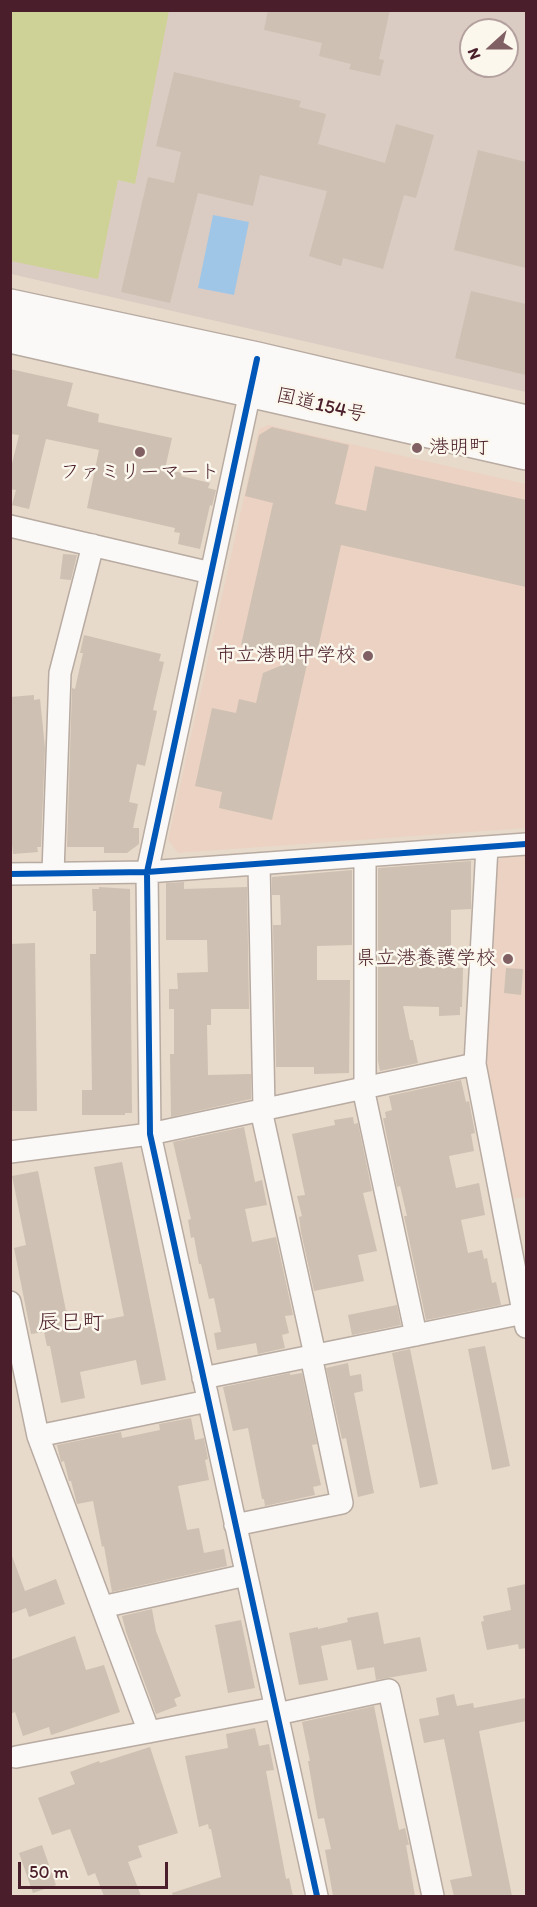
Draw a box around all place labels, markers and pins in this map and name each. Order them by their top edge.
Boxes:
place label: 港明町 [429,436,489,460]
marker: 港明町 [410,441,424,455]
marker: ファミリーマート [133,445,147,459]
place label: ファミリーマート [60,461,220,485]
place label: 市立港明中学校 [216,644,356,668]
marker: 市立港明中学校 [361,649,375,663]
place label: 県立港養護学校 [356,947,496,971]
marker: 県立港養護学校 [501,952,515,966]

